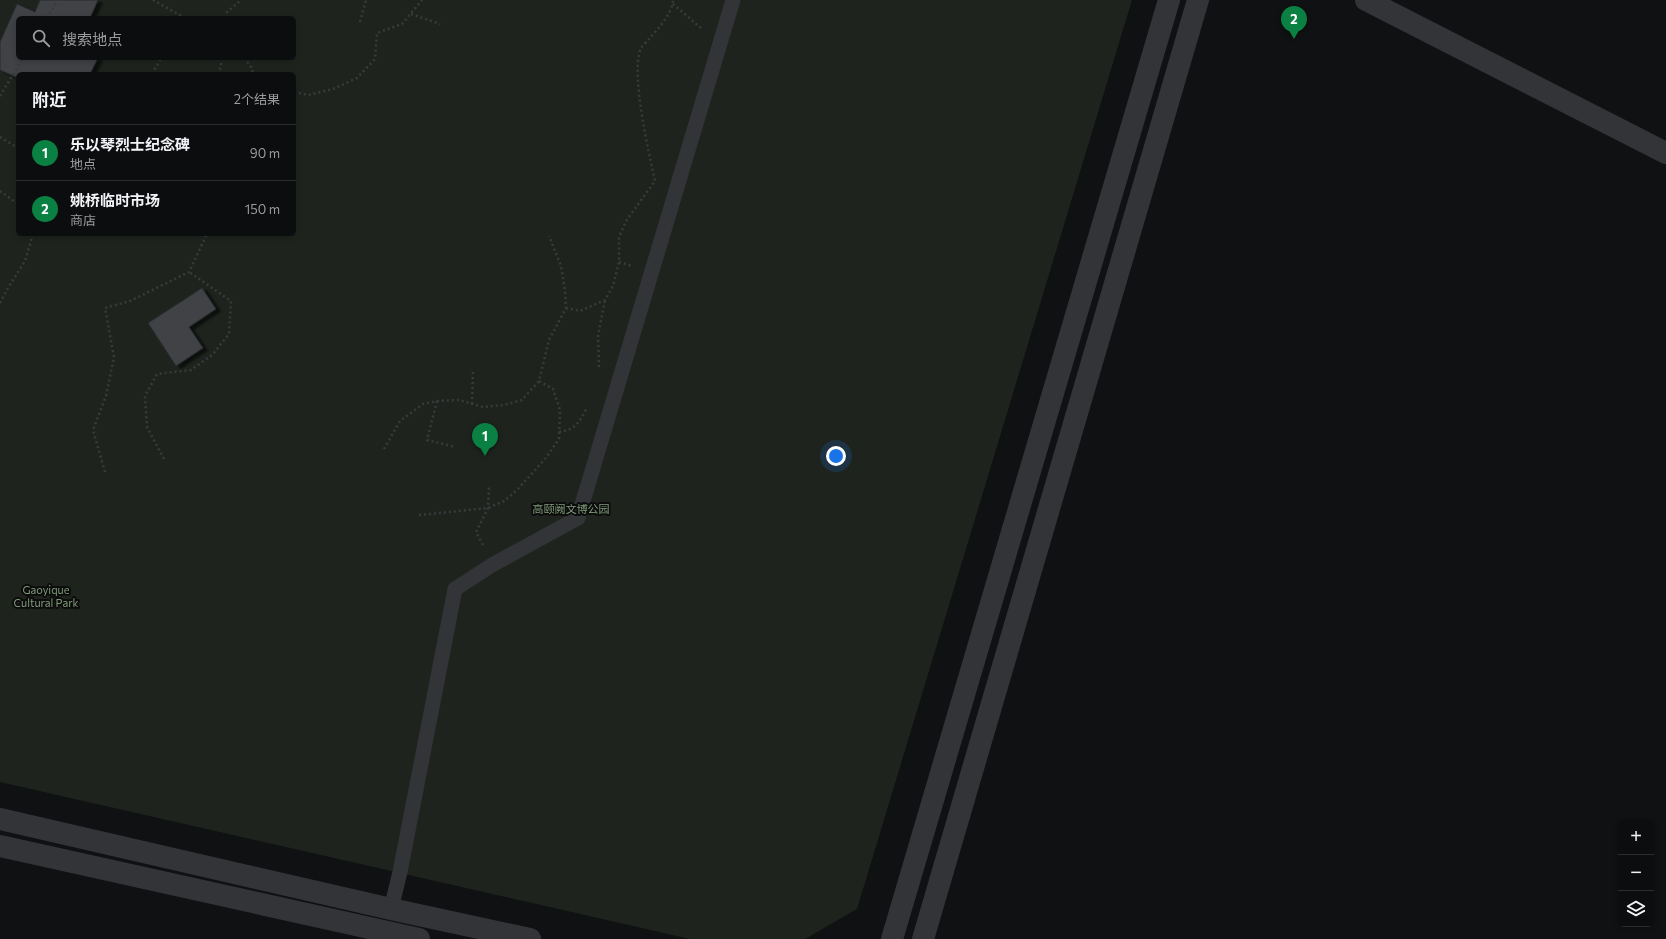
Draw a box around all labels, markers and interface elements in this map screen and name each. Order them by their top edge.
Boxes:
pin: 2 [1281,6,1307,39]
search box [16,16,296,60]
icon: search [30,27,52,49]
text: 搜索地点 [62,30,122,48]
text: 附近 [32,89,66,110]
text: 2个结果 [234,91,280,107]
text: 乐以琴烈士纪念碑 [70,135,190,153]
text: 1 [42,145,48,161]
text: 90 m [250,145,280,161]
text: 地点 [70,156,96,172]
text: 姚桥临时市场 [70,191,160,209]
text: 2 [41,201,49,217]
text: 150 m [245,201,280,217]
text: 商店 [70,212,96,228]
pin: 1 [472,423,498,456]
your location [826,446,846,466]
park label: 高颐阙文博公园 [533,502,610,515]
park label: Gaoyique Cultural Park [13,583,79,609]
map controls [1618,819,1654,927]
button: + [1618,819,1654,855]
button: − [1618,855,1654,891]
button: layers [1618,891,1654,927]

